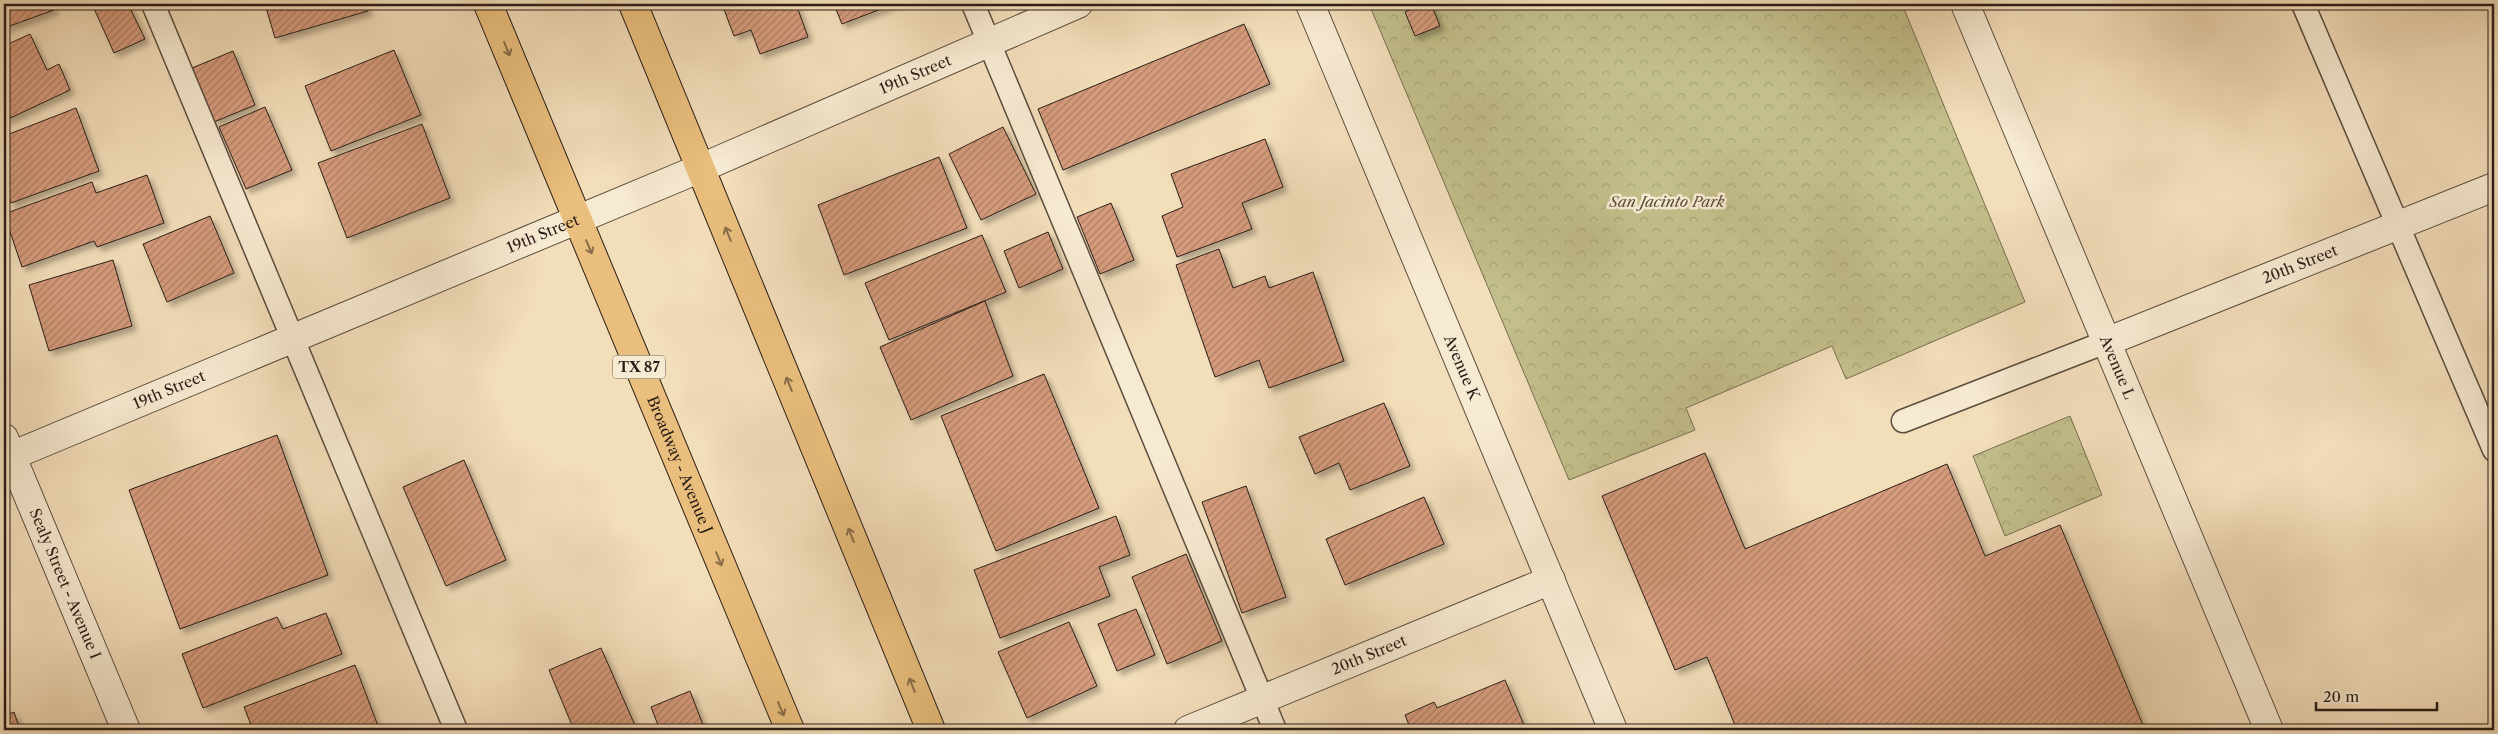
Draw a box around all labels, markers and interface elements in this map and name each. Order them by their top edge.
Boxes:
one-way arrow [502,41,512,56]
street label: 19th Street [876,50,955,98]
park label: San Jacinto Park [1608,192,1725,211]
street label: 19th Street [504,210,582,257]
one-way arrow [723,227,732,242]
one-way arrow [585,240,594,255]
street label: 20th Street [2260,240,2341,288]
street label: Avenue K [1440,331,1485,404]
street label: Avenue L [2096,332,2139,402]
road number: TX 87 [613,356,665,378]
street label: 19th Street [130,366,209,413]
one-way arrow [784,377,794,392]
street label: Broadway - Avenue J [643,393,717,536]
street label: Sealy Street - Avenue I [26,505,105,662]
one-way arrow [845,528,855,543]
one-way arrow [714,551,724,566]
street label: 20th Street [1329,630,1410,679]
one-way arrow [907,678,917,693]
scale bar [2316,679,2437,711]
text: 20 m [2323,687,2359,706]
one-way arrow [777,701,787,716]

